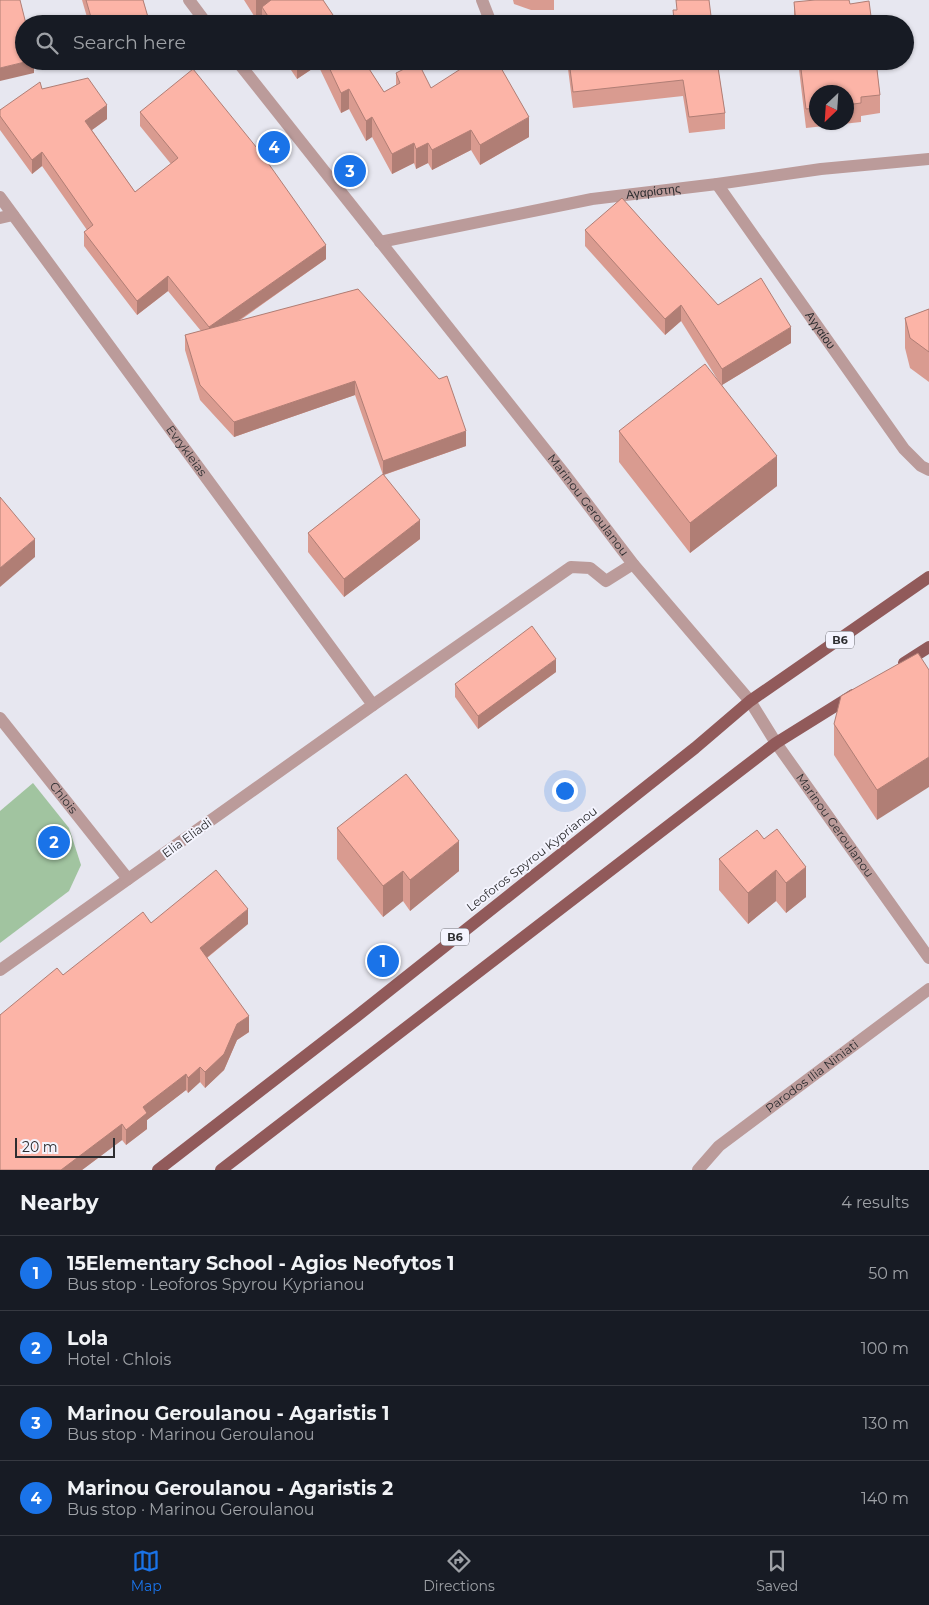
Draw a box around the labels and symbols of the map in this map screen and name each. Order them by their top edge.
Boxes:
north arrow [809,85,854,130]
pin: 4 [258,128,290,166]
pin: 3 [334,152,366,190]
street label: Αγαρίστης [625,180,682,202]
street label: Αγγαίου [802,308,839,352]
street label: Evrykleias [163,422,211,479]
street label: Marinou Geroulanou [545,451,632,559]
road number: B6 [826,632,854,648]
street label: Marinou Geroulanou [793,770,877,880]
your location [552,778,578,804]
street label: Chlois [47,779,81,817]
street label: Leoforos Spyrou Kyprianou [463,803,600,914]
street label: Elia Eliadi [159,815,214,861]
pin: 2 [38,823,70,861]
road number: B6 [441,929,469,946]
pin: 1 [367,942,399,980]
street label: Parodos Ilia Niniati [762,1036,861,1116]
scale bar [15,1135,115,1158]

